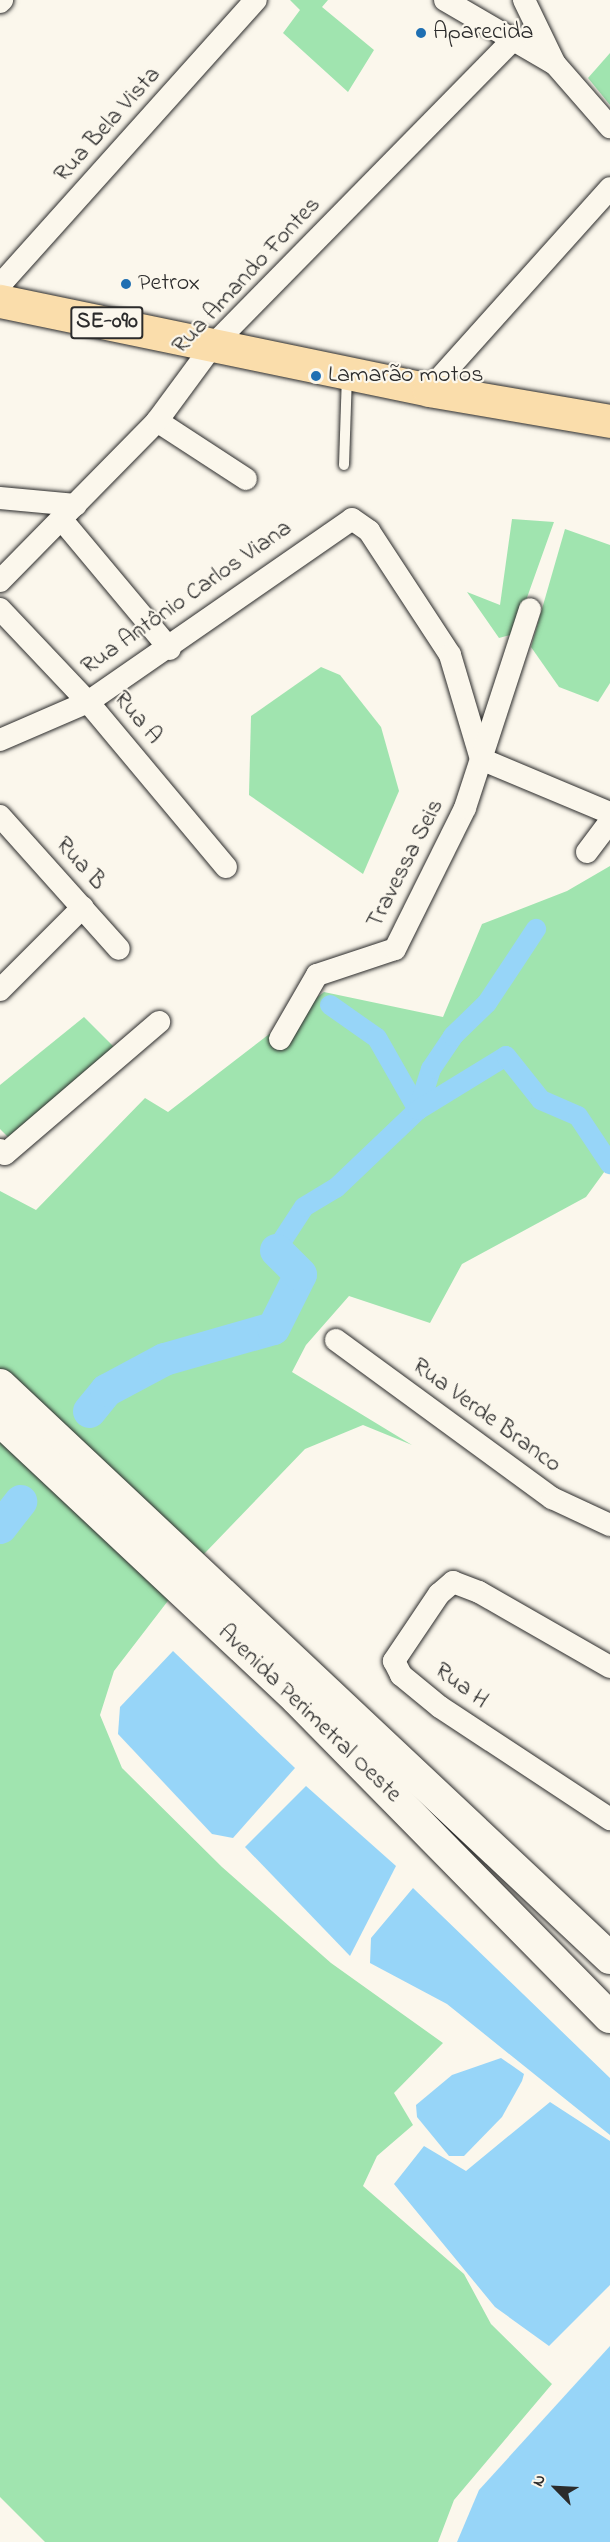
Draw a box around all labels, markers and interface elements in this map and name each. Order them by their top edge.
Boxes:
place label: Aparecida [433,19,533,47]
marker: Aparecida [414,26,428,40]
street label: Rua Bela Vista [49,61,167,189]
street label: Rua Amando Fontes [167,191,327,361]
place label: Petrox [138,270,200,298]
marker: Petrox [119,277,133,291]
road number: SE-090 [70,304,144,342]
place label: Lamarão motos [328,362,483,390]
marker: Lamarão motos [309,369,323,383]
street label: Rua Antônio Carlos Viana [76,514,298,682]
street label: Rua A [106,686,168,750]
street label: Travessa Seis [361,795,451,933]
street label: Rua B [49,831,111,897]
street label: Rua Verde Branco [406,1352,566,1480]
street label: Avenida Perimetral Oeste [211,1619,407,1809]
street label: Rua H [428,1657,494,1715]
north arrow [526,2458,586,2518]
text: N [526,2471,553,2490]

